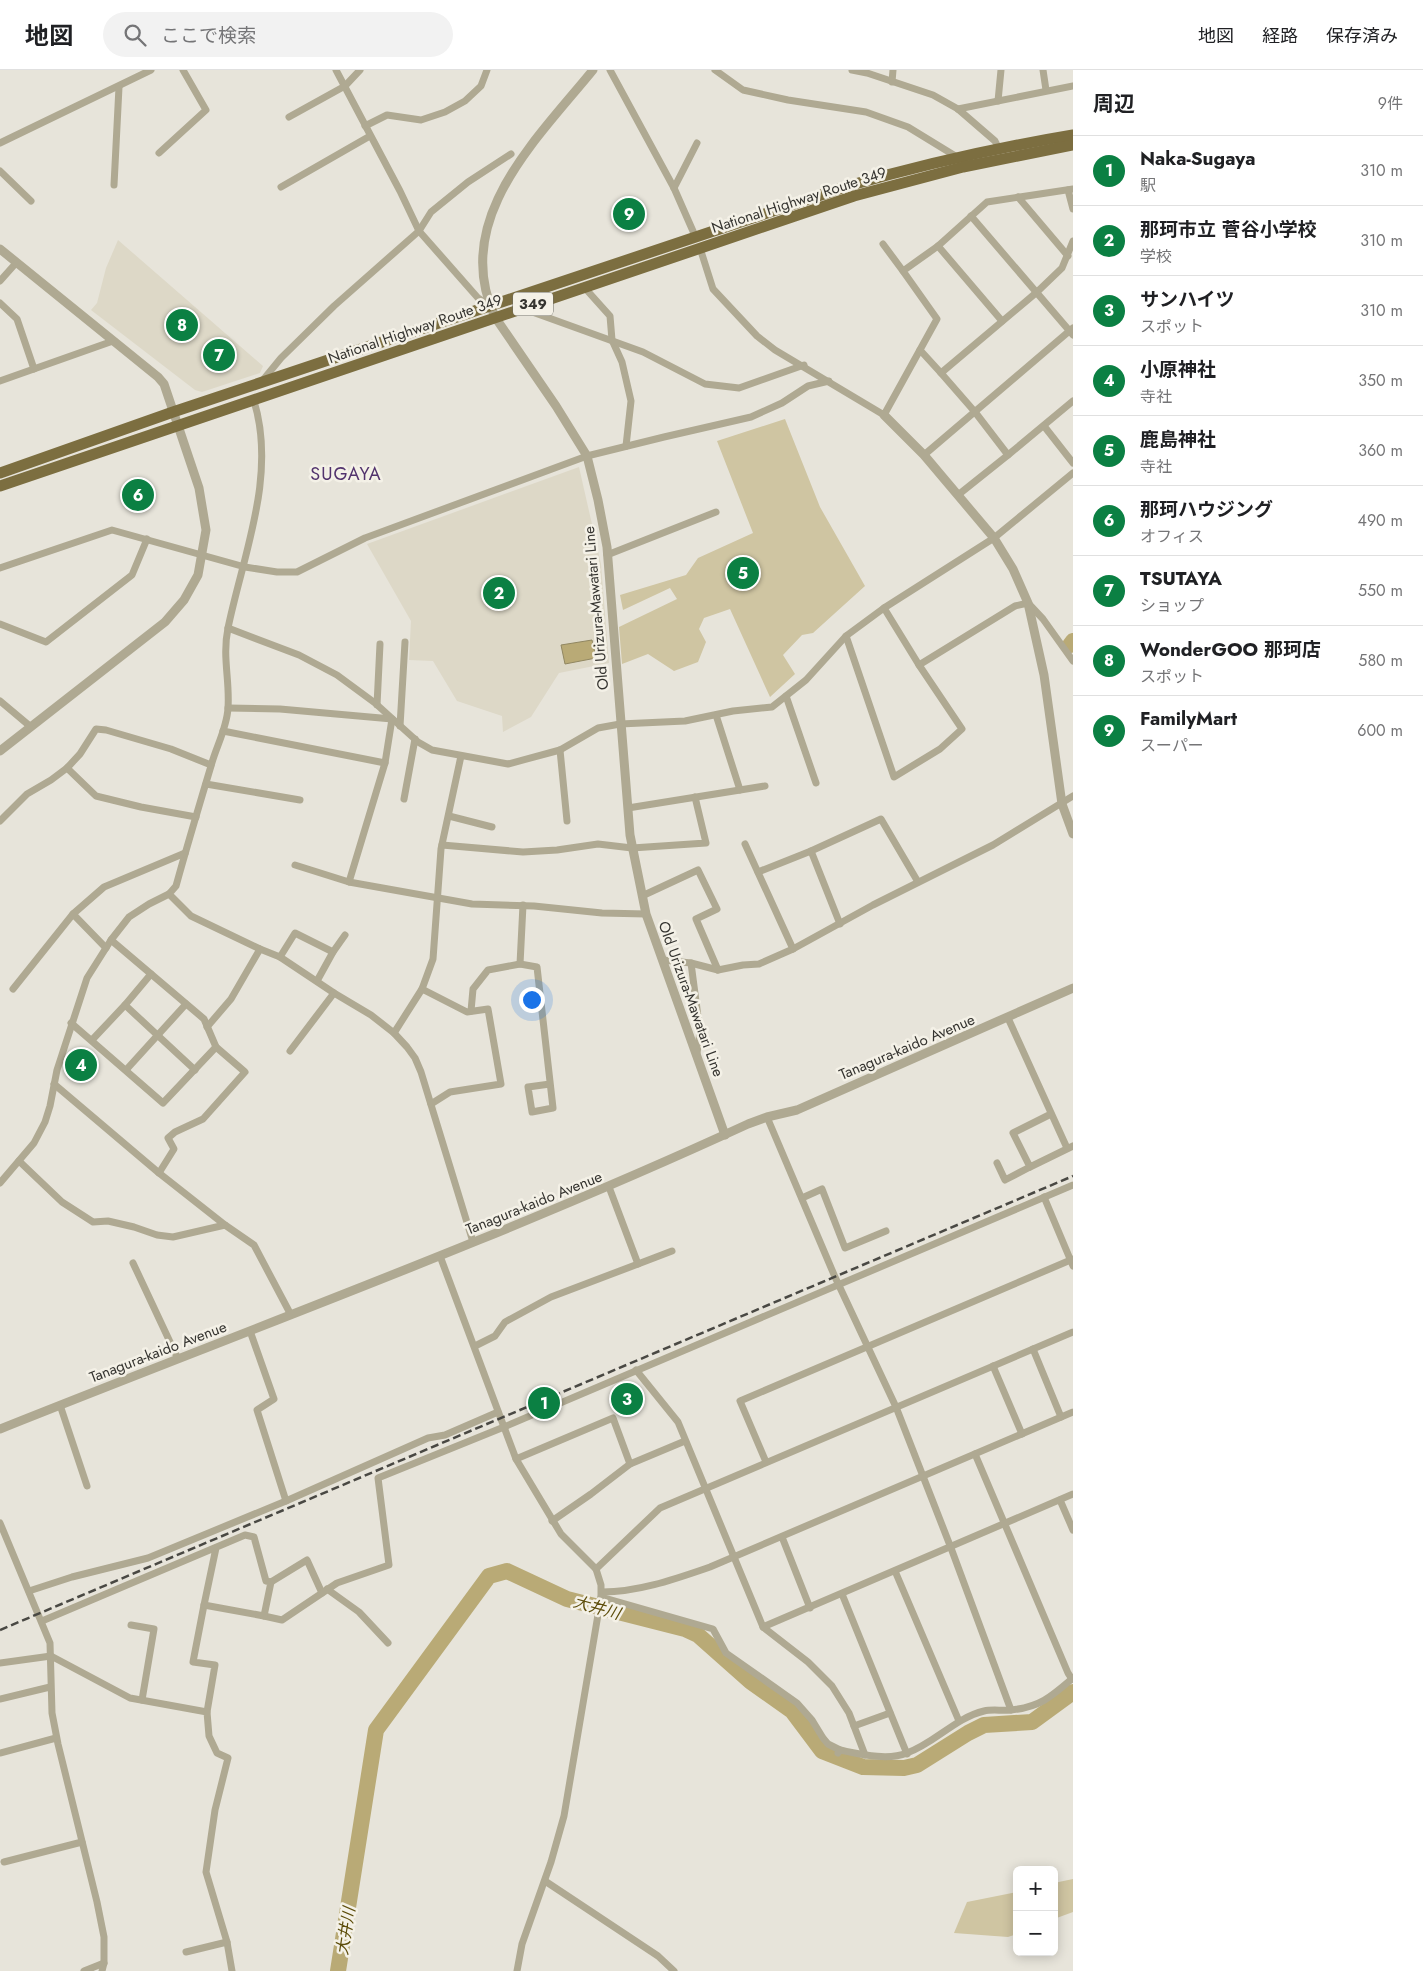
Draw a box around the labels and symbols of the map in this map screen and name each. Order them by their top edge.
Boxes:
street label: National Highway Route 349 [709,161,889,239]
pin: 9 [613,195,645,233]
street label: National Highway Route 349 [325,289,505,369]
road number: 349 [513,292,553,315]
pin: 8 [166,306,198,344]
pin: 7 [203,336,235,374]
district label: SUGAYA [310,461,382,487]
pin: 6 [122,476,154,514]
street label: Old Urizura-Mawatari Line [578,525,614,691]
pin: 5 [727,554,759,592]
pin: 2 [483,574,515,612]
street label: Old Urizura-Mawatari Line [653,918,730,1080]
your location [519,987,545,1013]
street label: Tanagura-kaido Avenue [836,1008,978,1086]
pin: 4 [65,1046,97,1084]
street label: Tanagura-kaido Avenue [462,1165,606,1240]
street label: Tanagura-kaido Avenue [86,1316,230,1388]
pin: 3 [611,1380,643,1418]
pin: 1 [528,1384,560,1422]
water label: 大井川 [571,1590,625,1626]
water label: 大井川 [330,1904,361,1957]

